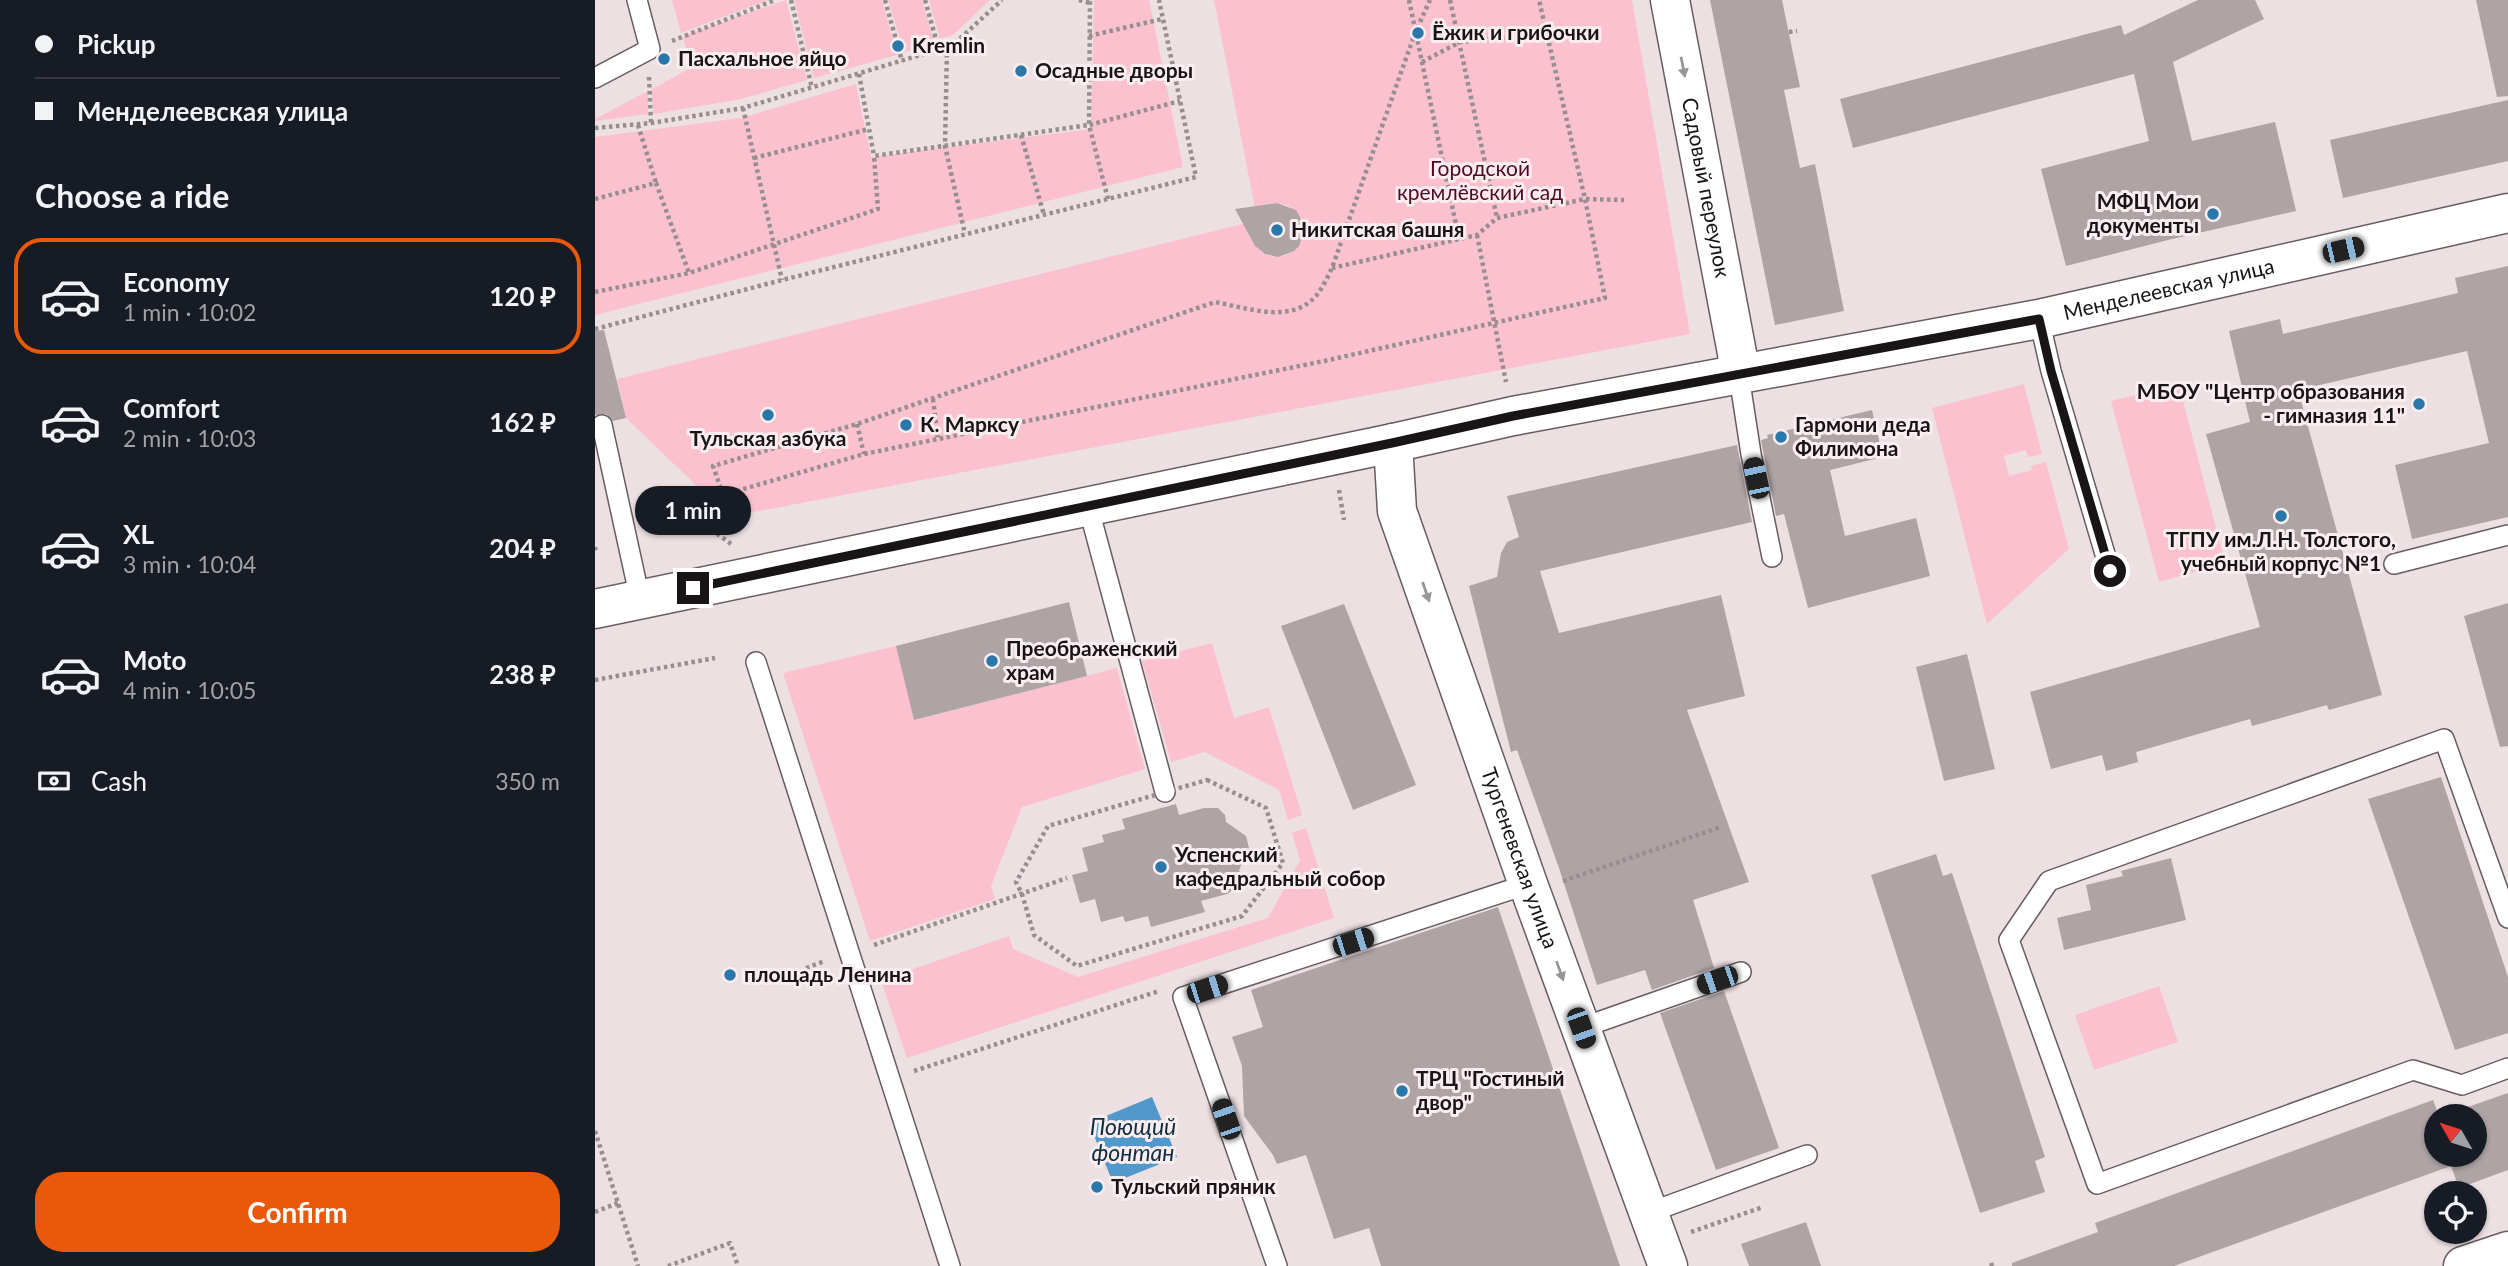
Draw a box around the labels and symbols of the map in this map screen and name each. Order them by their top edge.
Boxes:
place label: Ёжик и грибочки [1432,19,1600,44]
marker: Ёжик и грибочки [1410,25,1426,41]
place label: Kremlin [912,32,985,57]
marker: Kremlin [890,38,906,54]
place label: Пасхальное яйцо [678,45,847,70]
marker: Пасхальное яйцо [656,51,672,67]
one-way arrow [1678,56,1689,78]
place label: Осадные дворы [1035,57,1193,82]
marker: Осадные дворы [1013,63,1029,79]
street label: Садовый переулок [1678,95,1736,280]
park label: Городской кремлёвский сад [1397,155,1563,204]
place label: МФЦ Мои документы [2087,188,2199,237]
marker: МФЦ Мои документы [2205,206,2221,222]
place label: Никитская башня [1291,216,1464,241]
marker: Никитская башня [1269,222,1285,238]
car [2321,235,2366,265]
street label: Менделеевская улица [2061,252,2276,324]
place label: МБОУ "Центр образования - гимназия 11" [2137,378,2405,427]
marker: МБОУ "Центр образования - гимназия 11" [2411,396,2427,412]
marker: Тульская азбука [760,407,776,423]
place label: К. Марксу [920,411,1020,436]
place label: Гармони деда Филимона [1795,411,1931,460]
marker: К. Марксу [898,417,914,433]
place label: Тульская азбука [690,425,846,450]
marker: Гармони деда Филимона [1773,429,1789,445]
car [1742,455,1771,501]
callout: 1 min [635,486,751,536]
marker: ТГПУ им.Л.Н. Толстого, учебный корпус №1 [2273,508,2289,524]
place label: ТГПУ им.Л.Н. Толстого, учебный корпус №1 [2166,526,2396,575]
route start [2094,555,2126,587]
route end [677,572,709,604]
one-way arrow [1421,582,1432,603]
place label: Преображенский храм [1006,635,1178,684]
marker: Преображенский храм [984,653,1000,669]
street label: Тургеневская улица [1477,764,1564,951]
place label: Успенский кафедральный собор [1174,841,1386,890]
marker: Успенский кафедральный собор [1153,859,1169,875]
car [1330,926,1377,958]
one-way arrow [1554,960,1565,981]
place label: площадь Ленина [744,961,912,986]
car [1694,963,1741,997]
marker: площадь Ленина [722,967,738,983]
car [1184,973,1231,1005]
car [1564,1005,1599,1051]
place label: ТРЦ "Гостиный двор" [1416,1065,1564,1114]
marker: ТРЦ "Гостиный двор" [1394,1083,1410,1099]
car [1210,1096,1243,1142]
north arrow [2424,1104,2487,1167]
water label: Поющий фонтан [1090,1112,1176,1166]
place label: Тульский пряник [1111,1173,1276,1198]
marker: Тульский пряник [1089,1179,1105,1195]

